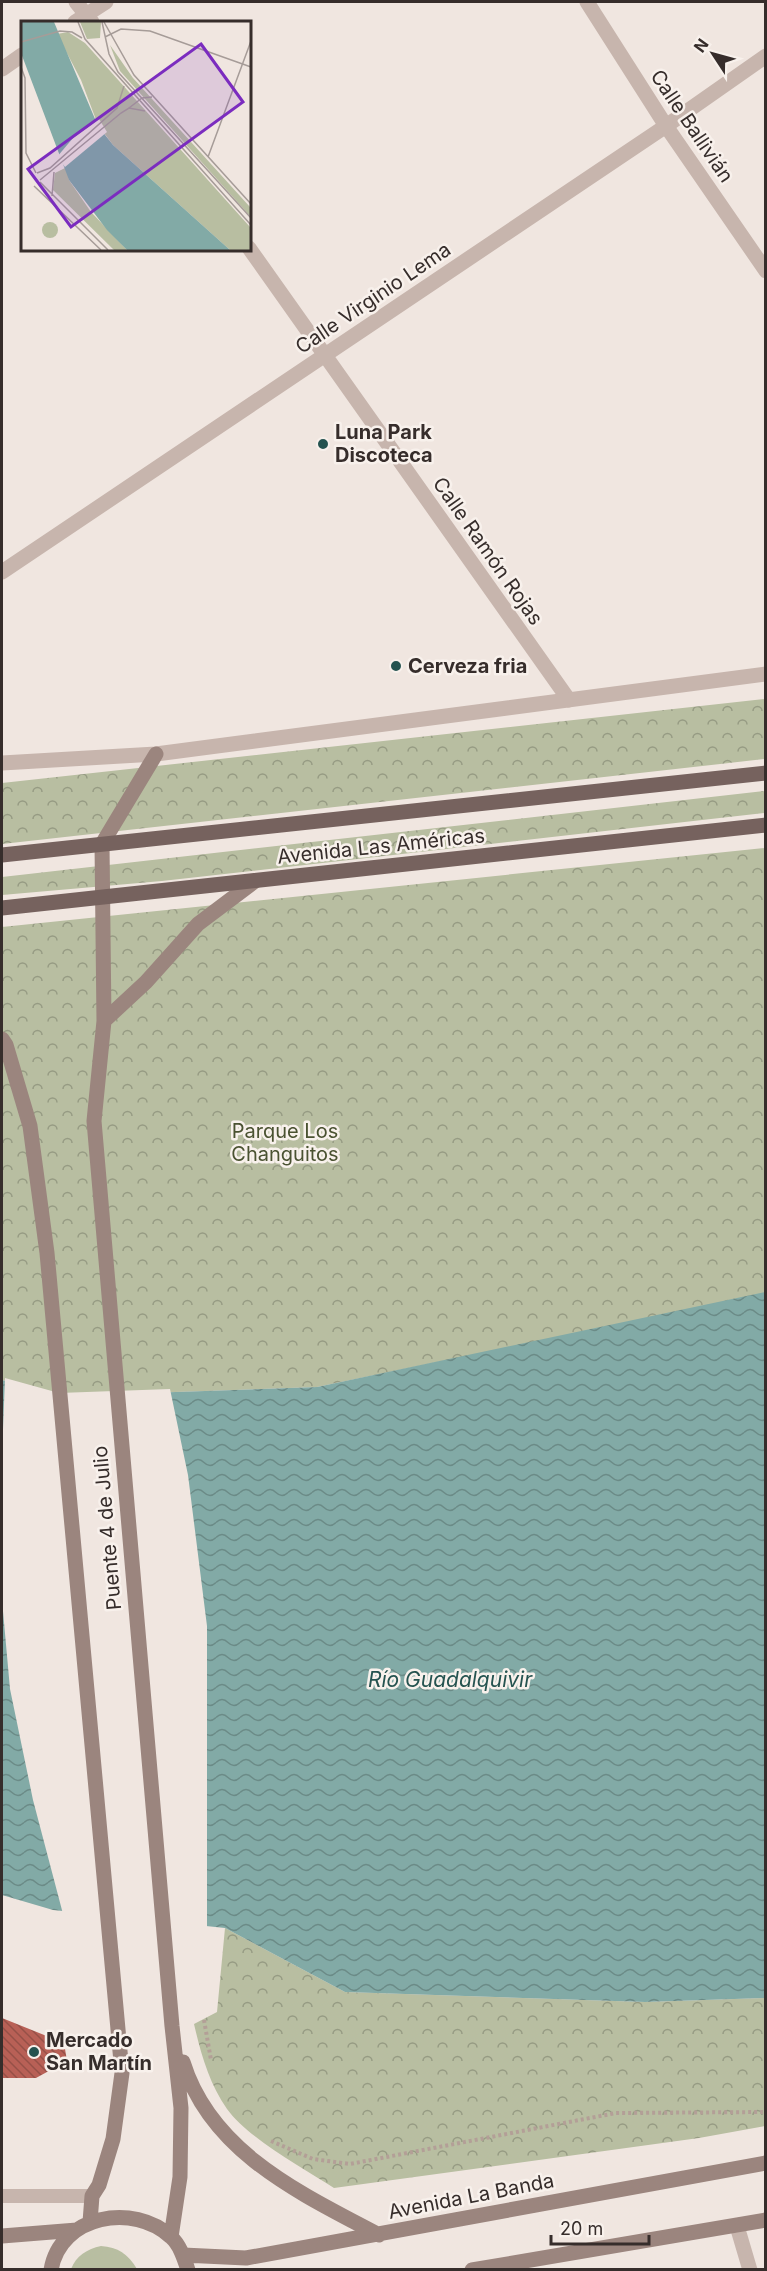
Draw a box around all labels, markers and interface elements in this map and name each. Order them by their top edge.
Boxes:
inset map [21,21,250,250]
north arrow [683,24,743,84]
text: N [689,34,713,56]
street label: Calle Ballivián [645,65,739,187]
street label: Calle Virginio Lema [291,237,455,359]
place label: Luna Park Discoteca [335,420,433,467]
marker: Luna Park Discoteca [316,437,330,451]
street label: Calle Ramón Rojas [428,472,548,630]
place label: Cerveza fria [408,654,527,678]
marker: Cerveza fria [389,659,403,673]
street label: Avenida Las Américas [276,823,486,869]
park label: Parque Los Changuitos [231,1119,339,1166]
street label: Puente 4 de Julio [88,1445,126,1611]
water label: Río Guadalquivir [368,1667,533,1692]
place label: Mercado San Martín [46,2028,152,2075]
marker: Mercado San Martín [27,2045,41,2059]
street label: Avenida La Banda [386,2168,556,2224]
scale bar [551,2208,648,2246]
text: 20 m [560,2218,603,2239]

